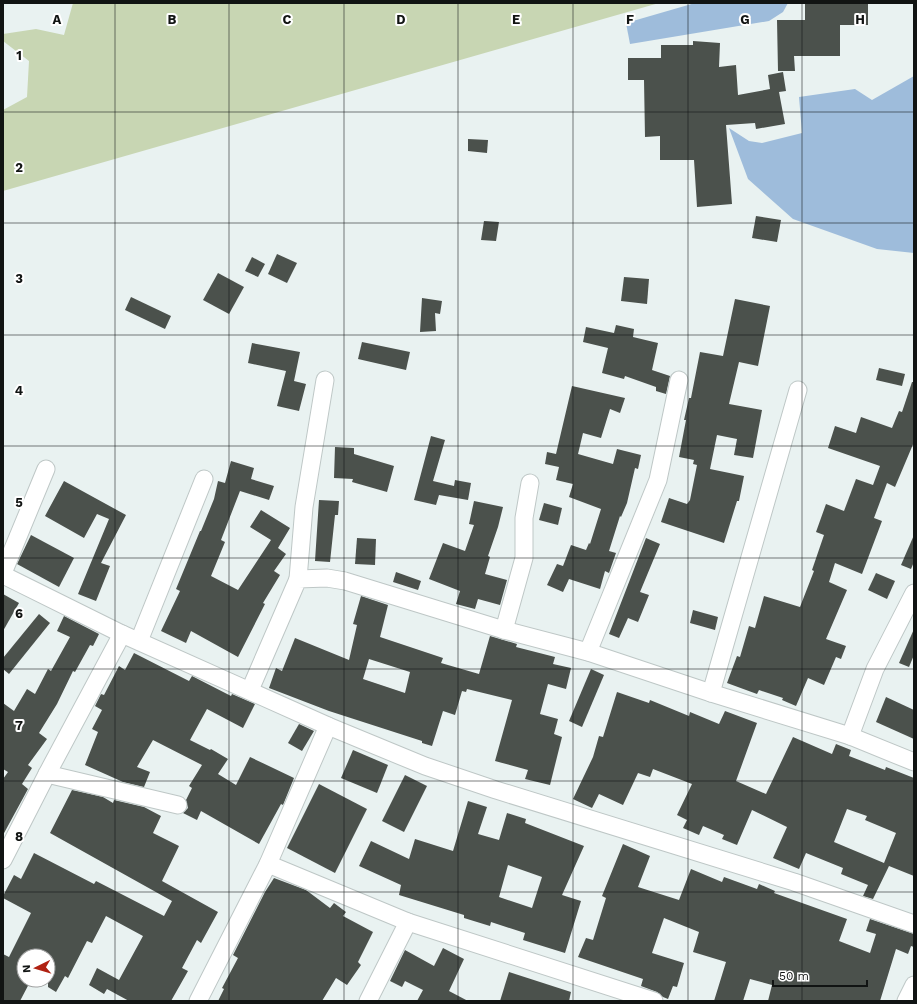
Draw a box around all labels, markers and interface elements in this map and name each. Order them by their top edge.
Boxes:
text: A [53,12,62,27]
text: B [168,12,177,27]
text: C [283,12,292,27]
text: D [396,12,406,27]
text: E [512,12,520,27]
text: F [626,12,634,27]
text: G [740,12,750,27]
text: H [855,12,865,27]
text: 1 [16,48,22,63]
text: 2 [15,160,23,175]
text: 3 [15,271,23,286]
text: 4 [15,383,24,398]
text: 5 [15,495,23,510]
text: 6 [15,606,23,621]
text: 7 [15,718,23,733]
text: 8 [15,829,23,844]
north arrow [16,948,56,988]
scale bar [773,962,867,988]
text: N [20,964,33,973]
text: 50 m [779,969,809,983]

